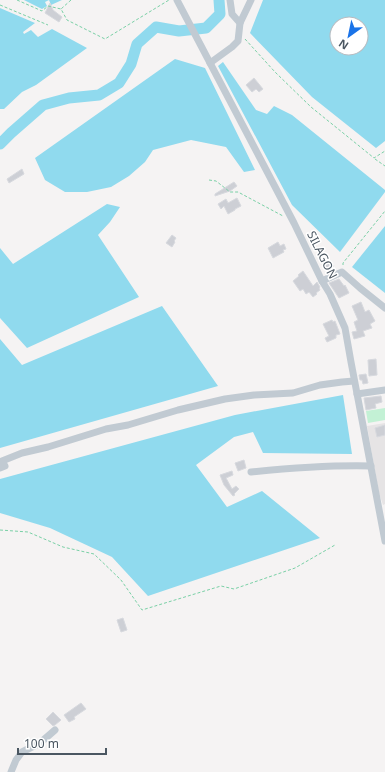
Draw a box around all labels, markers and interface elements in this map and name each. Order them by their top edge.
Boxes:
north arrow [329,16,369,56]
text: N [335,36,351,54]
street label: SILAGON [303,228,342,282]
scale bar [18,730,106,756]
text: 100 m [24,735,59,752]

